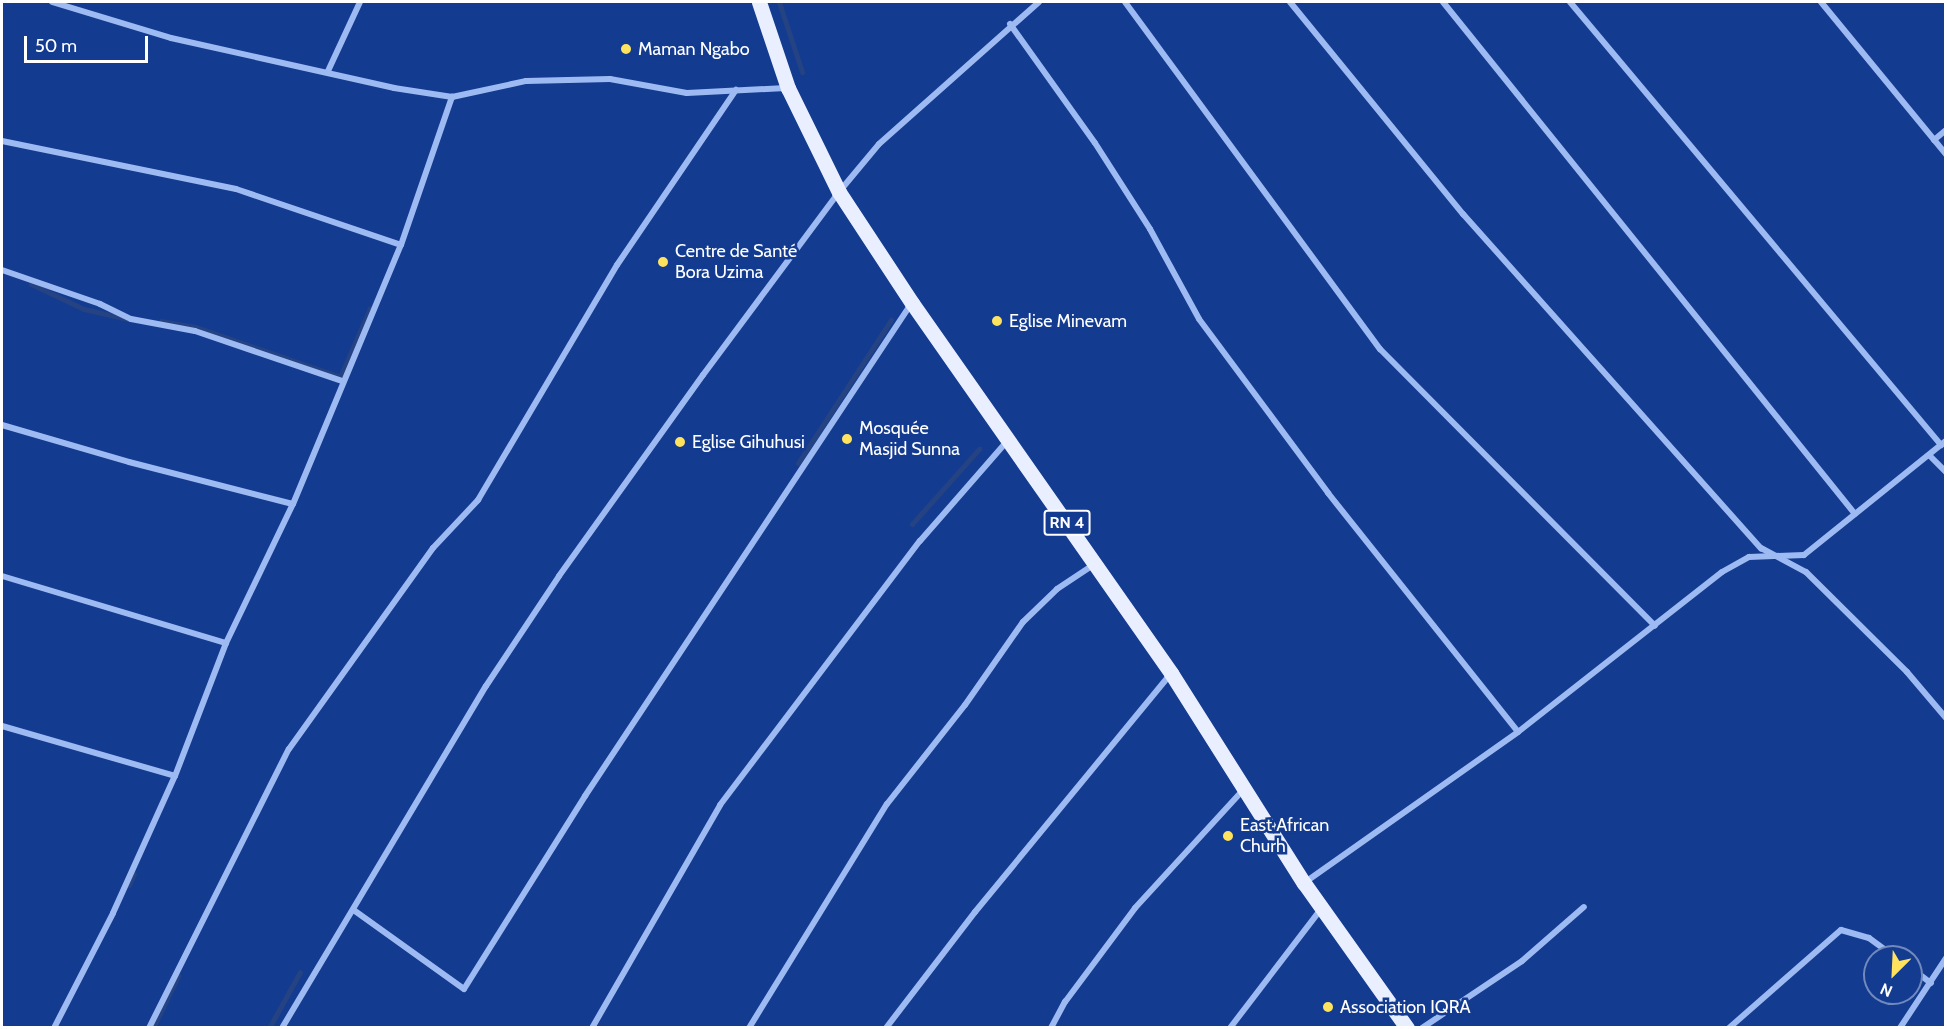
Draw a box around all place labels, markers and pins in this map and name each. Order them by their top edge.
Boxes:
place label: Maman Ngabo [638,38,750,60]
marker: Maman Ngabo [619,42,633,56]
place label: Centre de Santé Bora Uzima [675,241,797,284]
marker: Centre de Santé Bora Uzima [656,255,670,269]
place label: Eglise Minevam [1009,310,1127,332]
marker: Eglise Minevam [990,314,1004,328]
place label: Mosquée Masjid Sunna [859,418,960,460]
place label: Eglise Gihuhusi [692,431,805,453]
marker: Mosquée Masjid Sunna [840,432,854,446]
marker: Eglise Gihuhusi [673,435,687,449]
place label: East African Churh [1240,815,1329,858]
marker: East African Churh [1221,829,1235,843]
place label: Association IQRA [1340,996,1471,1018]
marker: Association IQRA [1321,1000,1335,1014]

